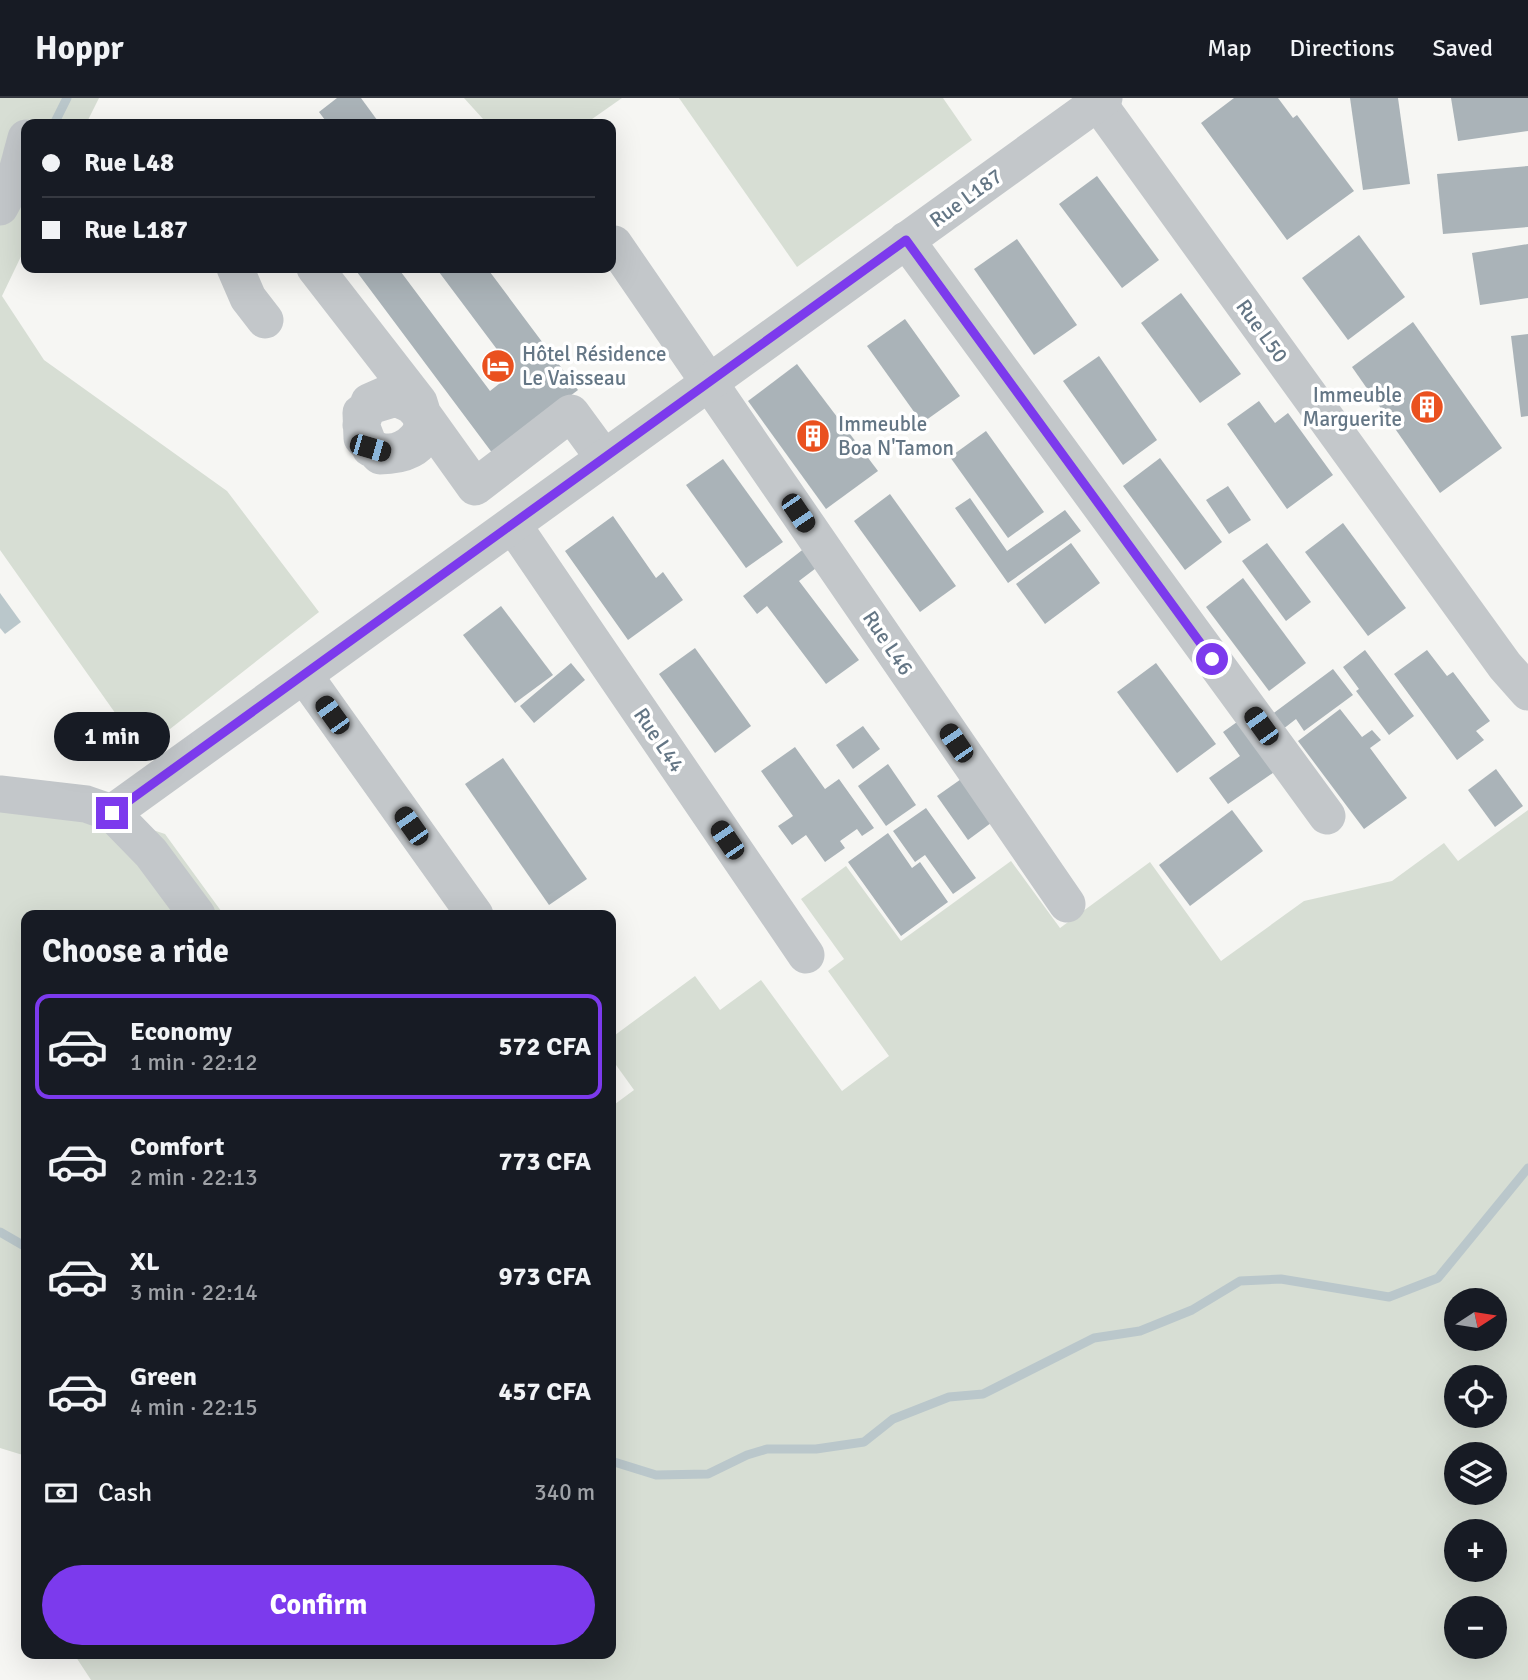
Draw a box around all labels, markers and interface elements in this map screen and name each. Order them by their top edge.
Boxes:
text: Hoppr [35,28,124,69]
text: Map [1207,33,1252,63]
text: Directions [1290,33,1395,63]
text: Saved [1433,33,1493,63]
text: Rue L48 [84,147,174,179]
street label: Rue L187 [925,163,1007,233]
text: Rue L187 [84,214,188,246]
street label: Rue L50 [1230,294,1294,368]
place label: Hôtel Résidence Le Vaisseau [522,341,667,391]
hotel icon: Hôtel Résidence Le Vaisseau [479,347,517,385]
place label: Immeuble Marguerite [1302,382,1402,432]
building icon: Immeuble Marguerite [1408,388,1446,426]
place label: Immeuble Boa N'Tamon [838,411,954,461]
building icon: Immeuble Boa N'Tamon [794,417,832,455]
car [347,432,394,464]
car [778,490,819,536]
street label: Rue L46 [857,606,919,680]
route start [1196,643,1228,675]
car [312,692,353,738]
street label: Rue L44 [628,703,690,777]
car [1241,703,1282,749]
callout: 1 min [54,712,170,760]
car [936,720,977,766]
text: 1 min [84,722,140,751]
route end [96,797,128,829]
car [391,803,432,849]
car [707,817,748,863]
text: Choose a ride [42,932,229,971]
icon: car [46,1015,109,1078]
text: Economy [130,1016,232,1048]
text: 572 CFA [499,1031,591,1063]
text: 1 min · 22:12 [130,1048,258,1077]
icon: car [46,1130,109,1193]
text: Comfort [130,1131,224,1163]
text: 773 CFA [499,1146,591,1178]
text: 2 min · 22:13 [130,1163,258,1192]
icon: car [46,1245,109,1308]
text: XL [130,1246,160,1278]
text: 973 CFA [499,1261,591,1293]
text: 3 min · 22:14 [130,1278,258,1307]
north arrow [1444,1288,1507,1351]
map controls [1444,1288,1507,1659]
icon: car [46,1360,109,1423]
text: Green [130,1361,197,1393]
button: locate [1444,1365,1507,1428]
text: 457 CFA [499,1376,591,1408]
text: 4 min · 22:15 [130,1393,258,1422]
button: layers [1444,1442,1507,1505]
icon: cash [42,1474,80,1512]
text: Cash [98,1477,152,1509]
text: 340 m [534,1478,595,1507]
button: + [1444,1519,1507,1582]
button: Confirm [42,1565,595,1645]
button: − [1444,1596,1507,1659]

